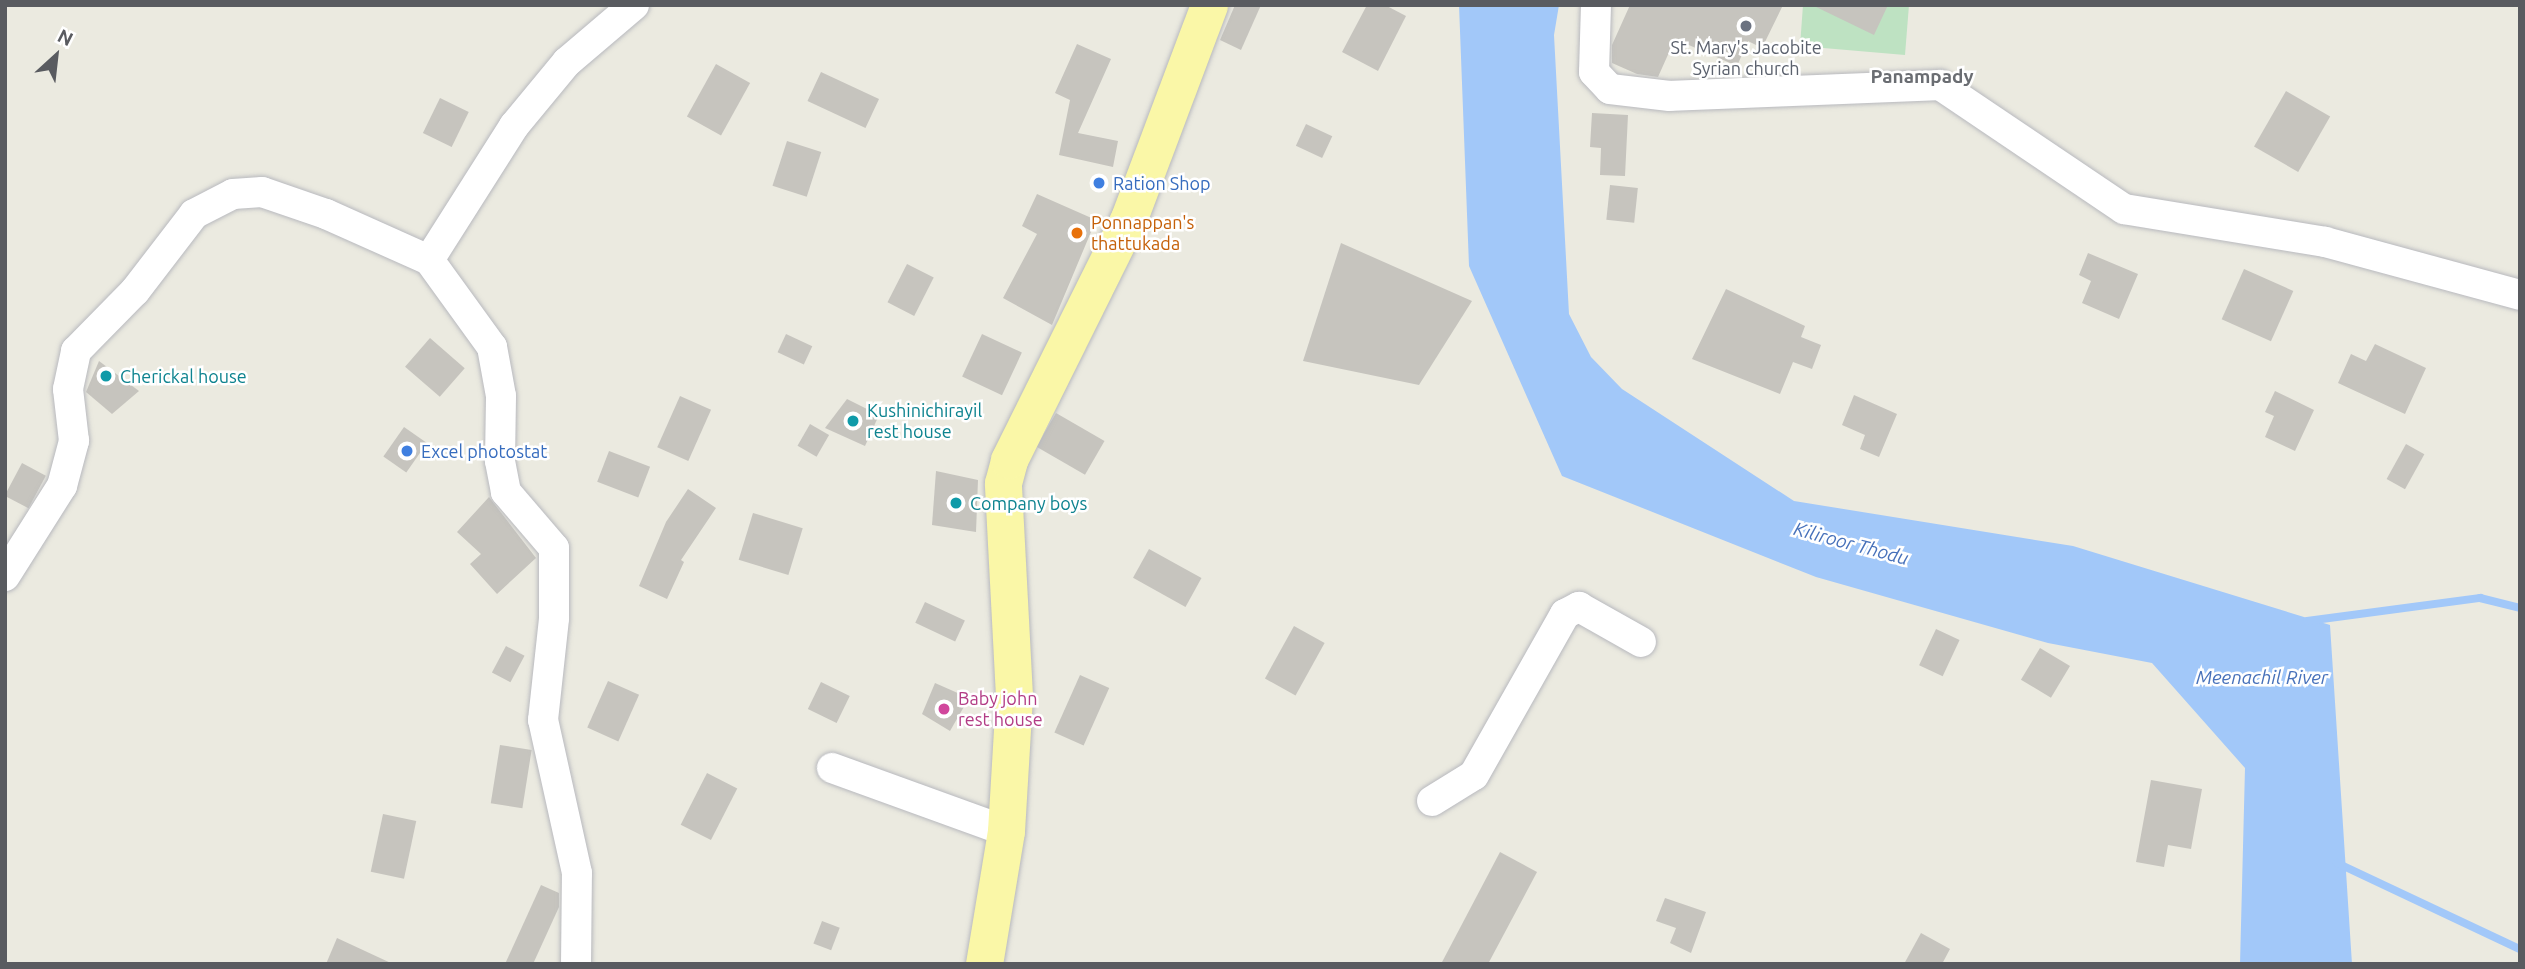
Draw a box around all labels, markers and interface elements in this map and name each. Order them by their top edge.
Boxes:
marker: St. Mary's Jacobite Syrian church [1738,18,1754,34]
north arrow [21,21,91,91]
text: N [54,24,77,50]
place label: St. Mary's Jacobite Syrian church [1670,37,1822,80]
district label: Panampady [1871,66,1973,88]
place label: Ration Shop [1113,172,1211,194]
marker: Ration Shop [1091,175,1107,191]
place label: Ponnappan's thattukada [1091,212,1194,255]
marker: Ponnappan's thattukada [1069,225,1085,241]
place label: Cherickal house [120,365,247,387]
marker: Cherickal house [98,368,114,384]
place label: Kushinichirayil rest house [867,400,982,442]
marker: Kushinichirayil rest house [845,413,861,429]
place label: Excel photostat [421,440,547,462]
marker: Excel photostat [399,443,415,459]
place label: Company boys [970,492,1087,514]
marker: Company boys [948,495,964,511]
water label: Kiliroor Thodu [1791,518,1911,570]
water label: Meenachil River [2196,667,2328,689]
place label: Baby john rest house [958,688,1043,730]
marker: Baby john rest house [936,701,952,717]

